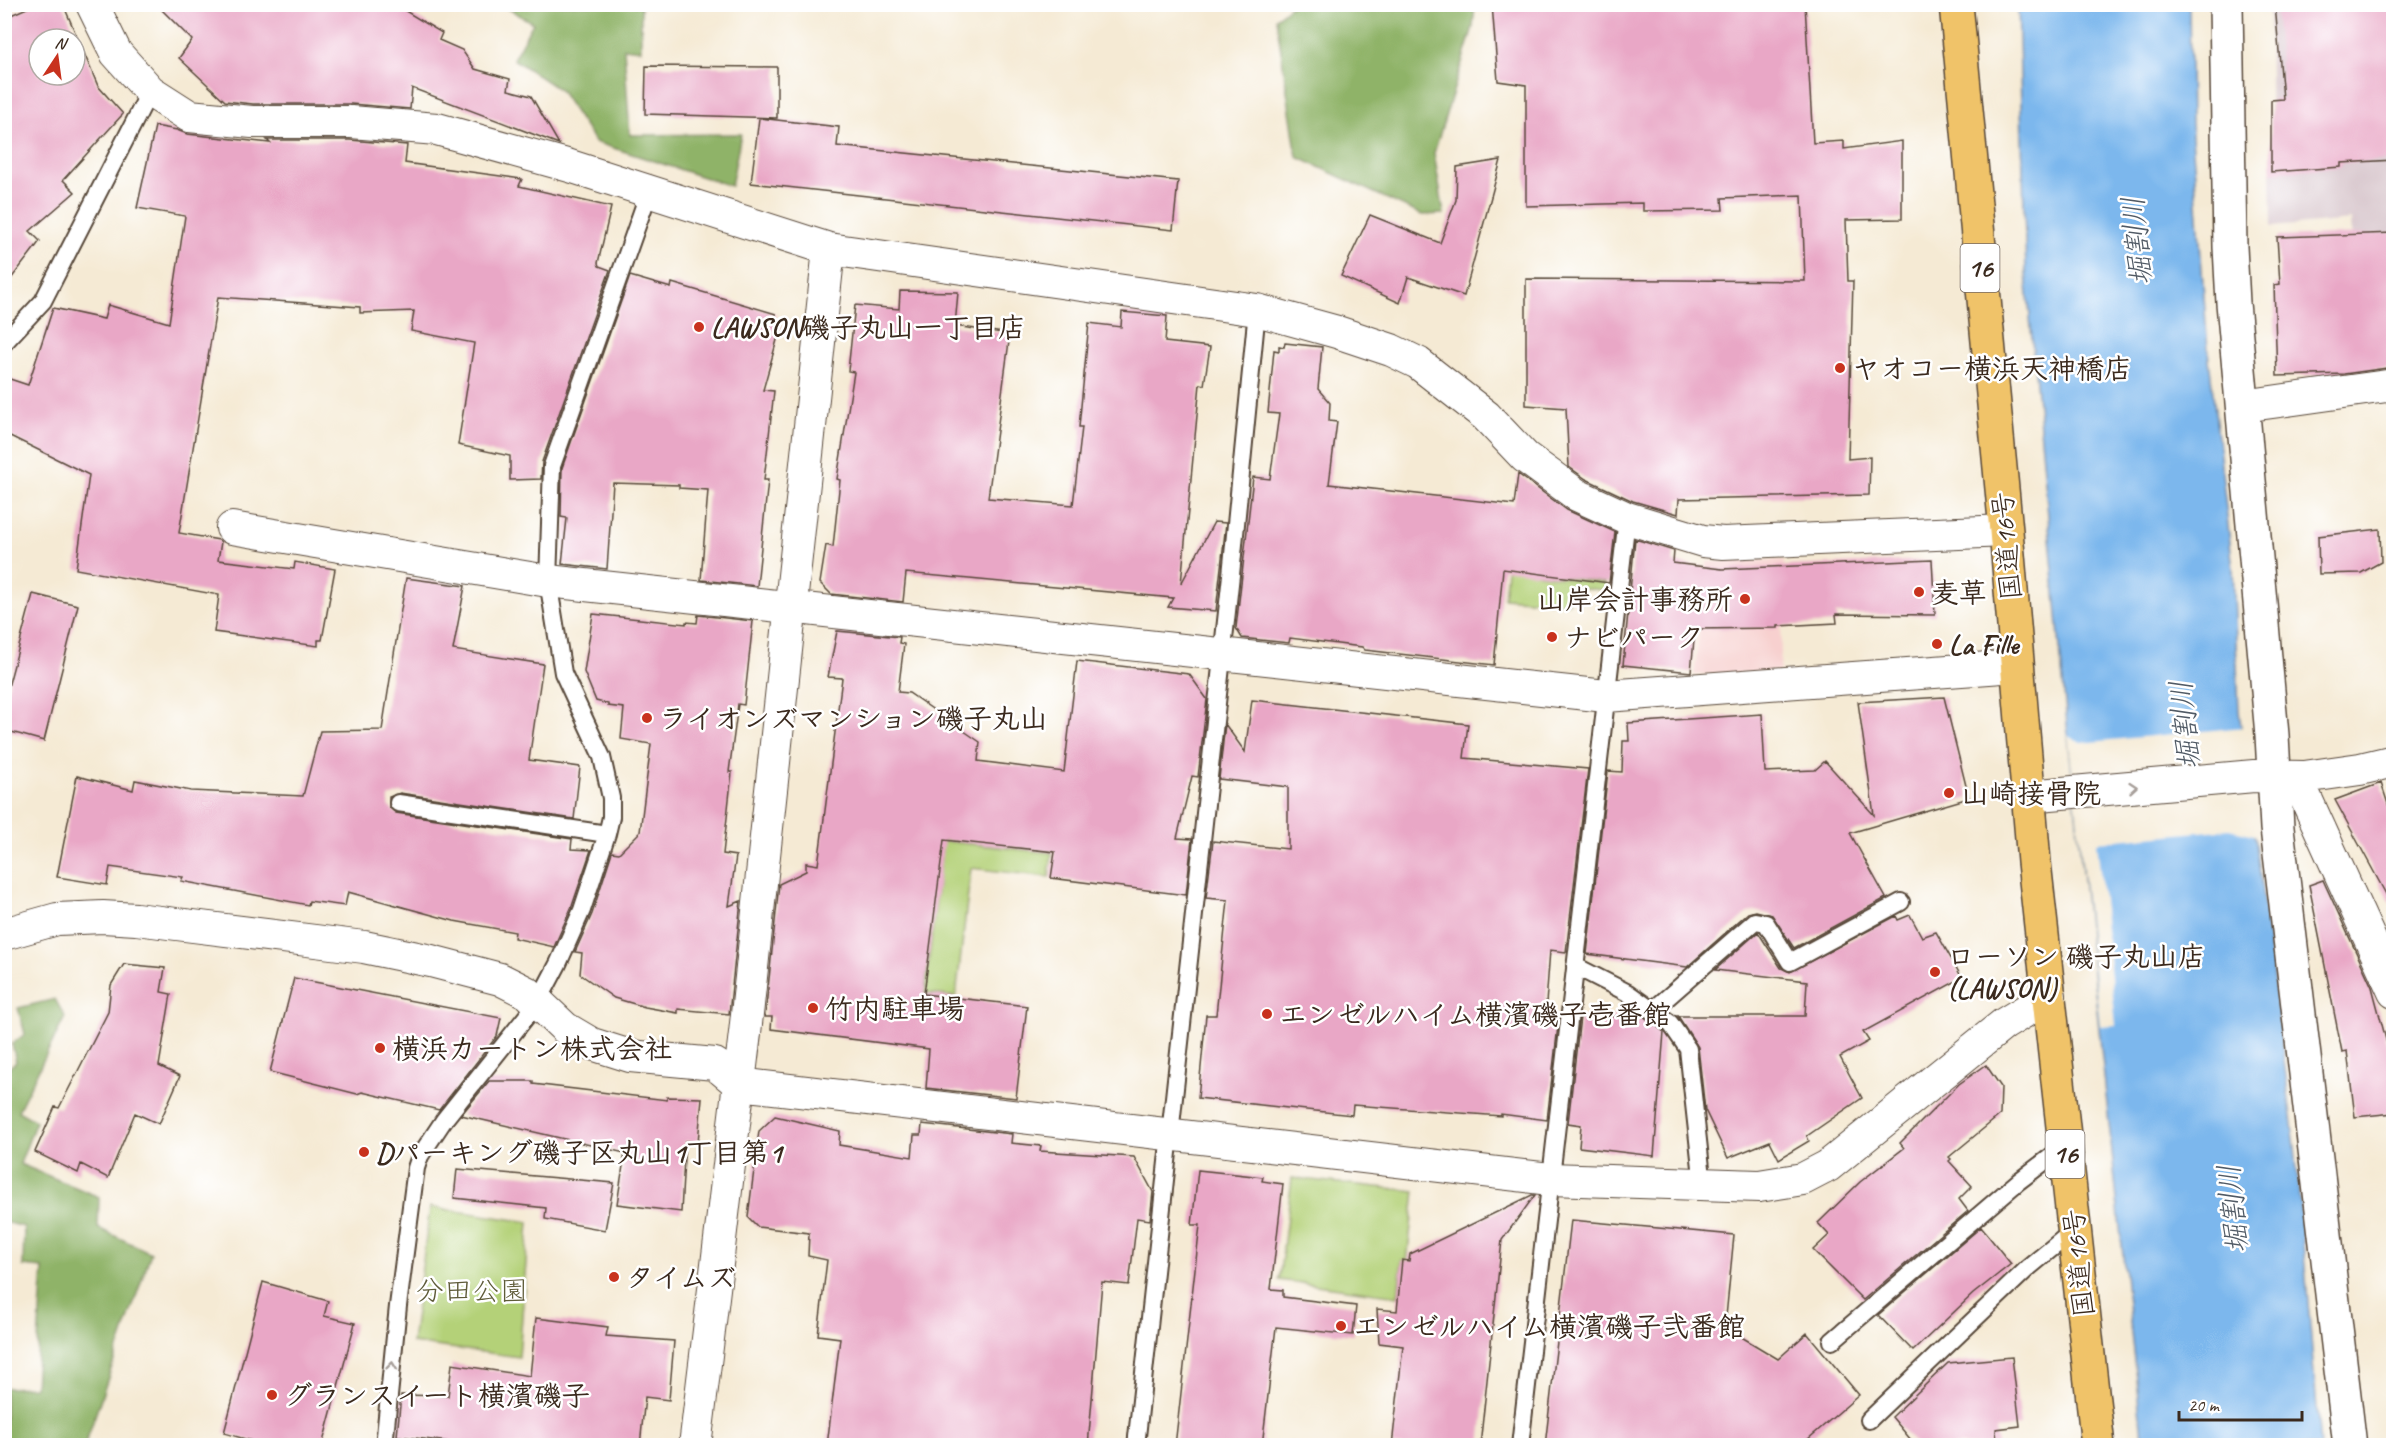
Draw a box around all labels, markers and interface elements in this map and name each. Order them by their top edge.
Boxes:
north arrow [27,27,87,87]
text: N [53,33,70,55]
water label: 堀割川 [2113,194,2161,288]
road number: 16 [1960,244,2000,292]
place label: LAWSON磯子丸山一丁目店 [711,310,1026,345]
marker: LAWSON磯子丸山一丁目店 [692,320,706,334]
place label: ヤオコー横浜天神橋店 [1852,351,2132,386]
marker: ヤオコー横浜天神橋店 [1833,361,1847,375]
street label: 国道16号 [1984,490,2029,602]
place label: 麦草 [1931,575,1987,610]
place label: 山岸会計事務所 [1537,582,1733,617]
marker: 麦草 [1912,585,1926,599]
marker: 山岸会計事務所 [1738,592,1752,606]
place label: ナビパーク [1564,620,1704,655]
place label: La Fille [1949,627,2021,662]
marker: ナビパーク [1545,630,1559,644]
marker: La Fille [1930,637,1944,651]
water label: 堀割川 [2161,678,2209,772]
place label: ライオンズマンション磯子丸山 [659,701,1048,736]
marker: ライオンズマンション磯子丸山 [640,711,654,725]
place label: 山崎接骨院 [1961,776,2101,811]
one-way arrow [2129,781,2138,794]
marker: 山崎接骨院 [1942,786,1956,800]
place label: ローソン 磯子丸山店 (LAWSON) [1947,939,2206,1006]
marker: ローソン 磯子丸山店 (LAWSON) [1928,965,1942,979]
place label: 竹内駐車場 [825,991,965,1026]
place label: エンゼルハイム横濱磯子壱番館 [1279,997,1671,1032]
marker: 竹内駐車場 [806,1001,820,1015]
marker: エンゼルハイム横濱磯子壱番館 [1260,1007,1274,1021]
place label: 横浜カートン株式会社 [392,1031,672,1066]
marker: 横浜カートン株式会社 [373,1041,387,1055]
road number: 16 [2046,1130,2084,1178]
place label: Dパーキング磯子区丸山1丁目第1 [376,1135,785,1170]
marker: Dパーキング磯子区丸山1丁目第1 [357,1145,371,1159]
water label: 堀割川 [2209,1162,2257,1256]
street label: 国道16号 [2055,1207,2102,1319]
place label: タイムズ [626,1260,736,1295]
marker: タイムズ [607,1270,621,1284]
park label: 分田公園 [416,1273,528,1308]
place label: エンゼルハイム横濱磯子弐番館 [1353,1309,1745,1344]
marker: エンゼルハイム横濱磯子弐番館 [1334,1319,1348,1333]
one-way arrow [385,1362,398,1371]
place label: グランスイート横濱磯子 [284,1378,590,1413]
scale bar [2179,1384,2302,1422]
marker: グランスイート横濱磯子 [265,1388,279,1402]
text: 20 m [2188,1394,2221,1416]

